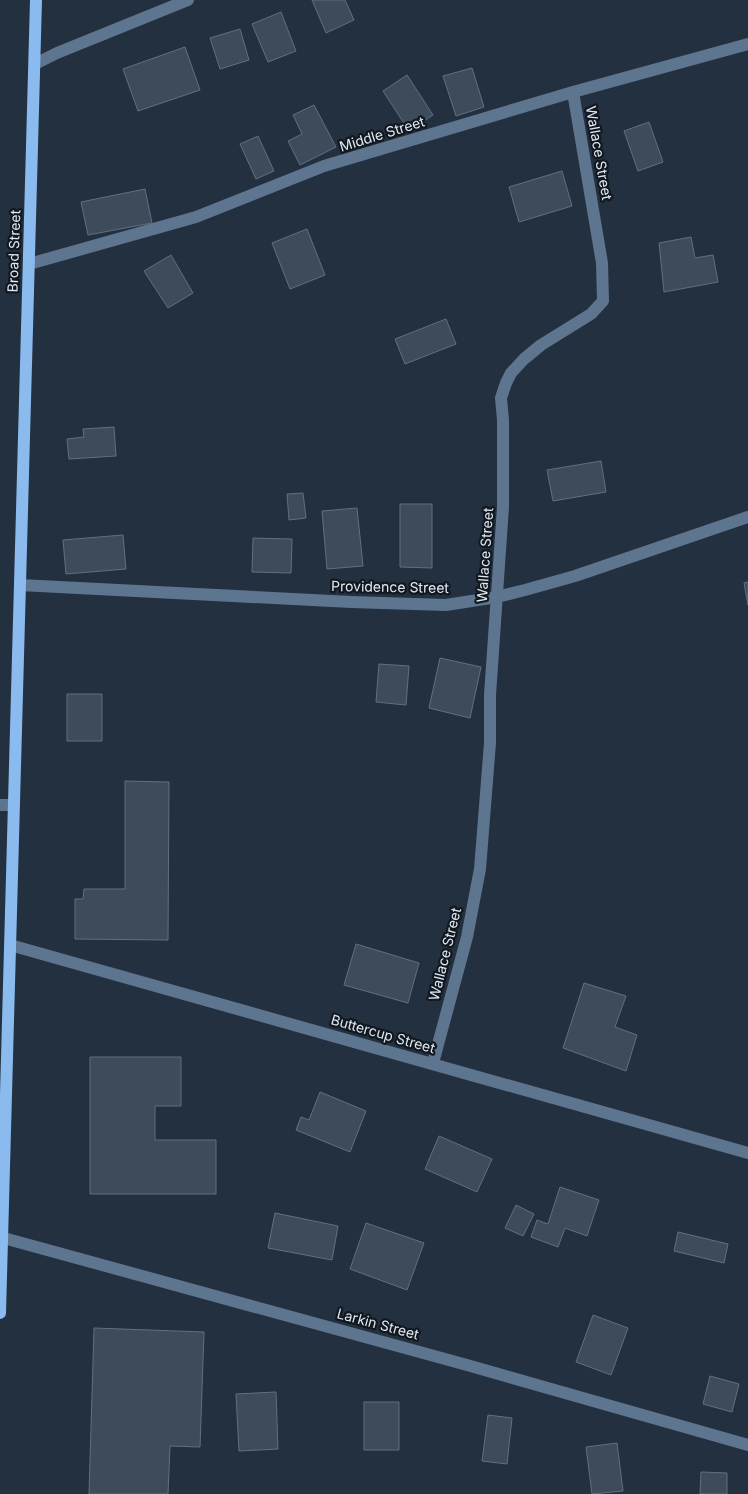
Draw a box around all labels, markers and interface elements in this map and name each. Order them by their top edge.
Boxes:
street label: Wallace Street [583,105,616,202]
street label: Middle Street [337,112,427,155]
street label: Broad Street [4,209,23,293]
street label: Wallace Street [473,506,496,603]
street label: Providence Street [331,577,450,596]
street label: Wallace Street [425,905,464,1002]
street label: Buttercup Street [329,1011,438,1057]
street label: Larkin Street [335,1304,421,1343]

